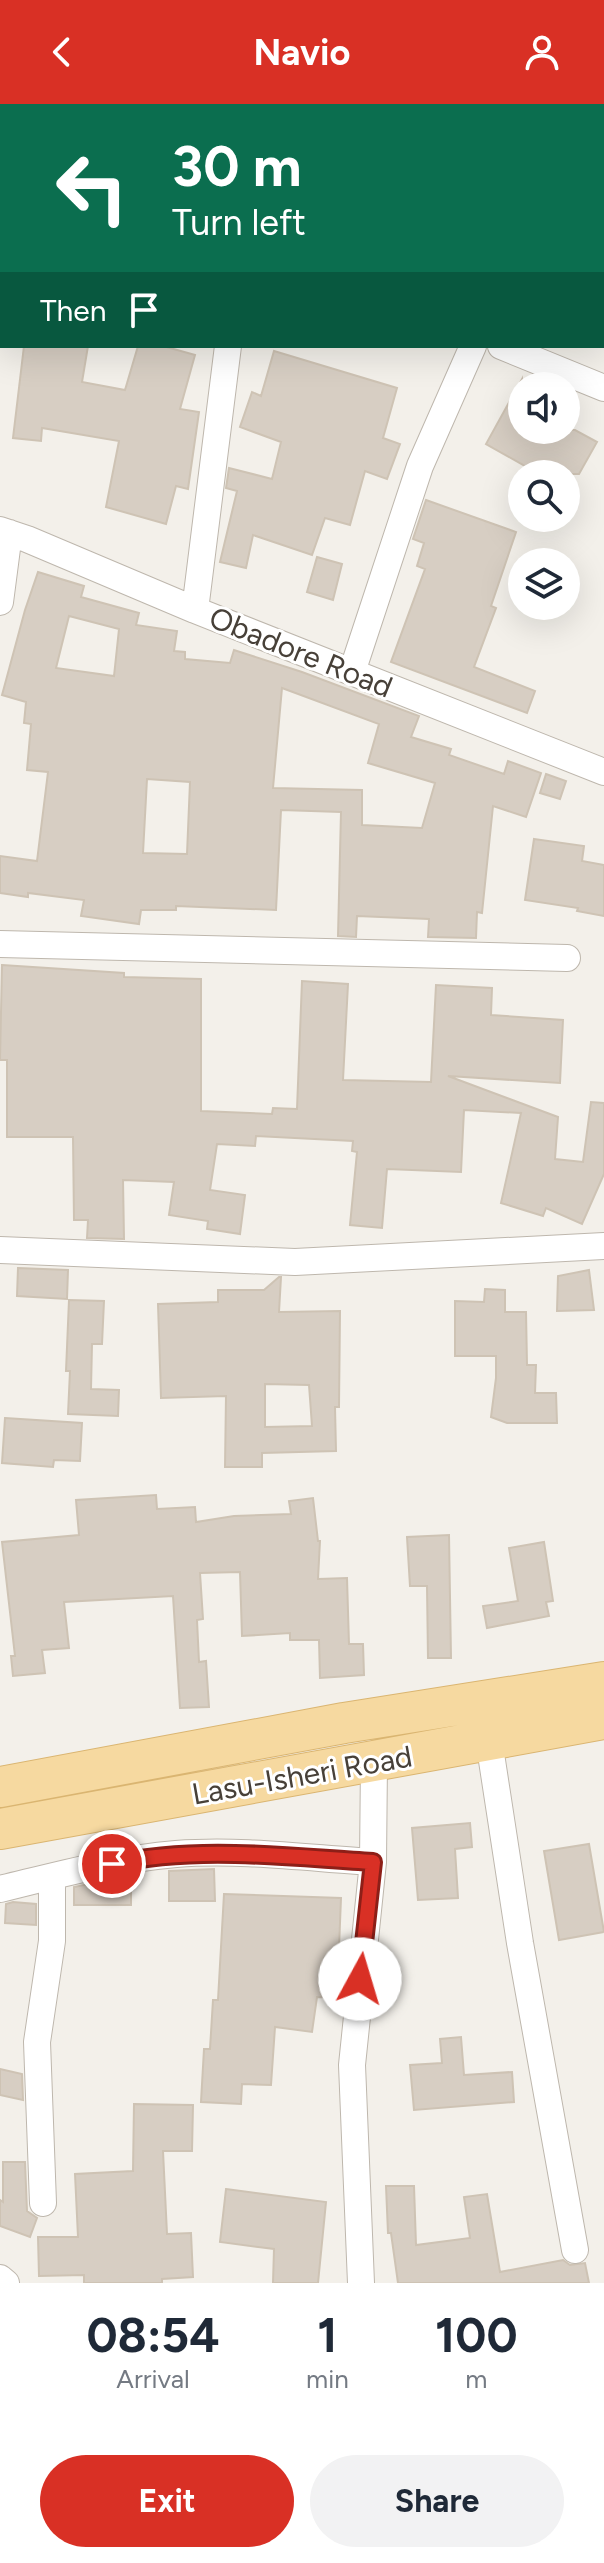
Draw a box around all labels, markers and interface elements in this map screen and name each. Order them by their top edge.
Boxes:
icon: back [40,30,84,74]
icon: person [520,30,564,74]
text: Navio [254,31,350,74]
text: 30 m [172,133,302,200]
icon: left [40,136,144,240]
text: Turn left [172,201,306,244]
icon: arrive [122,288,166,332]
text: Then [40,292,106,329]
map controls [508,372,580,620]
button: sound [508,372,580,444]
button: search [508,460,580,532]
button: layers [508,548,580,620]
street label: Obadore Road [204,598,398,706]
street label: Lasu-Isheri Road [189,1737,415,1813]
pin [78,1830,146,1898]
icon: arrive [90,1842,134,1886]
position arrow [318,1937,402,2021]
text: 08:54 [86,2306,220,2364]
text: 1 [317,2306,337,2364]
text: 100 [435,2306,518,2364]
text: Arrival [116,2363,190,2395]
text: min [306,2363,349,2395]
text: m [465,2363,487,2395]
button: Exit [40,2455,294,2547]
button: Share [310,2455,564,2547]

